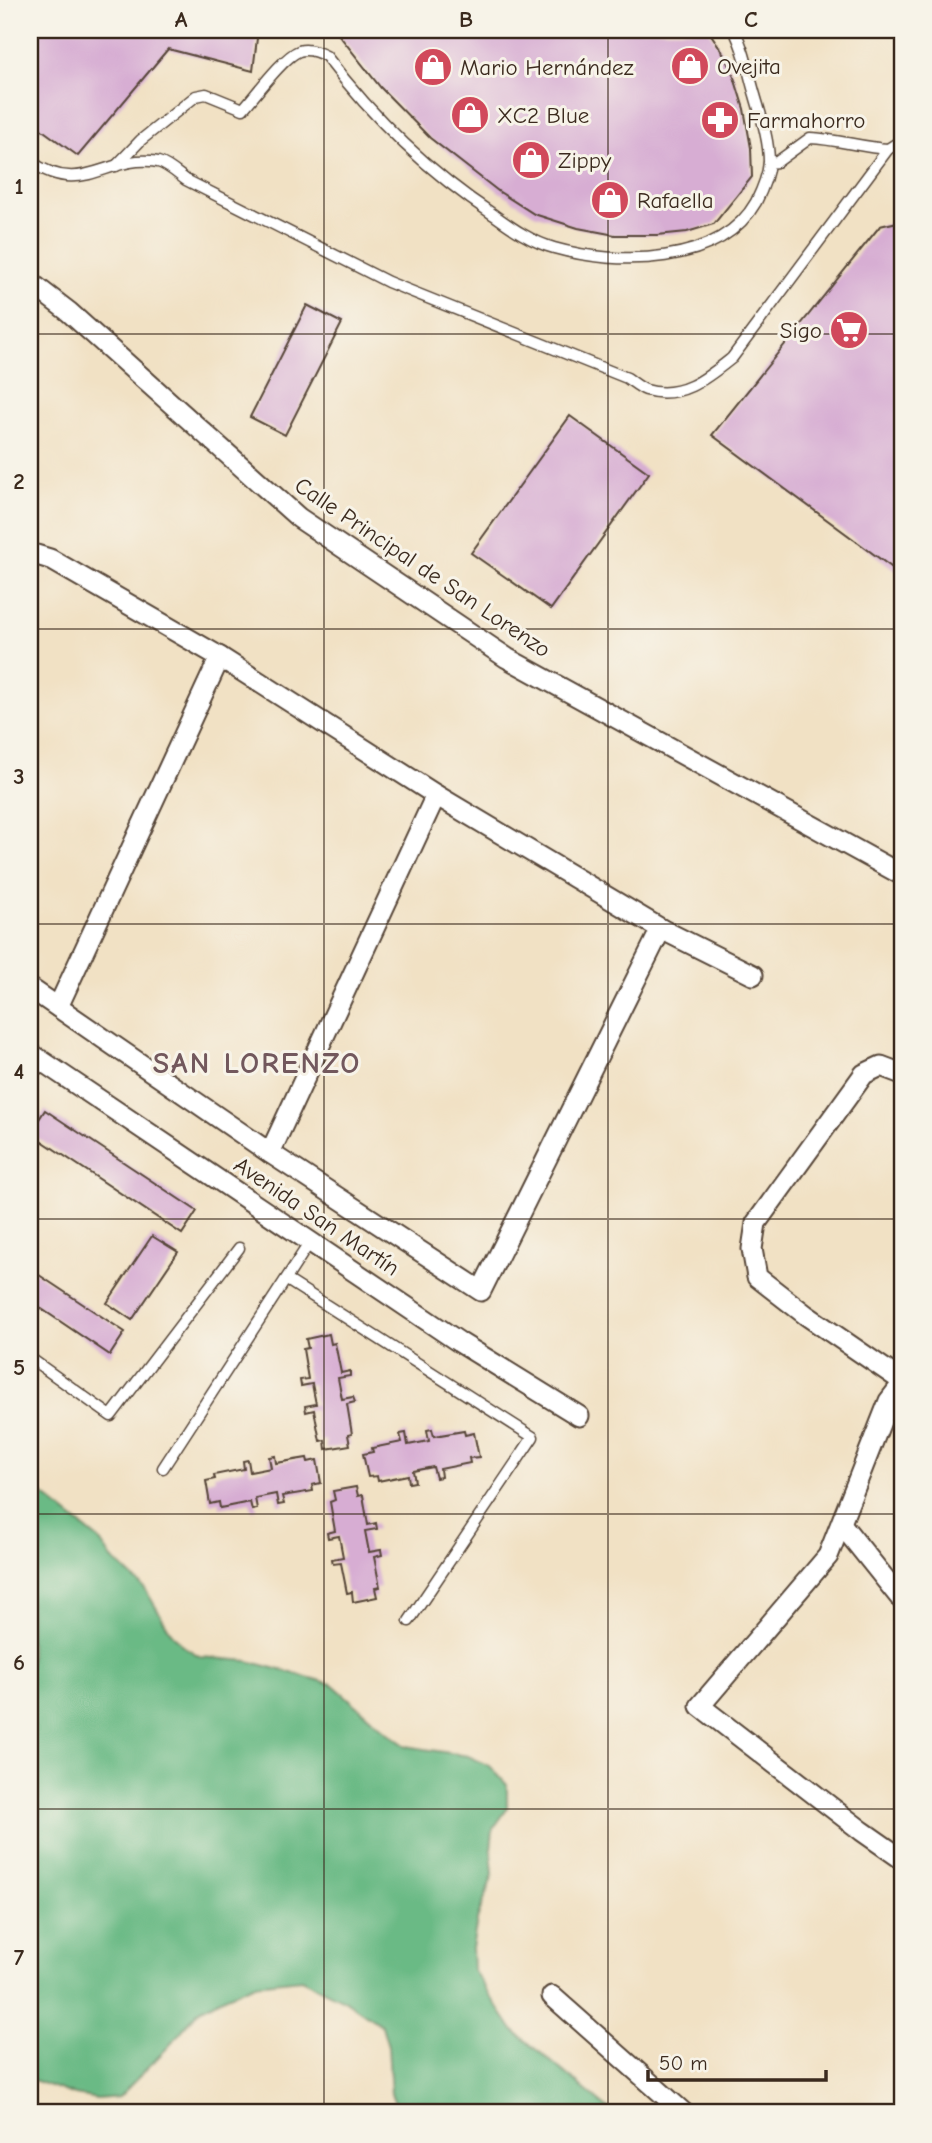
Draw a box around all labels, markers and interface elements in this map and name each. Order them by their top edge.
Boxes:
text: A [175,6,188,33]
text: B [459,6,473,33]
text: C [744,6,758,33]
shop icon: Ovejita [669,45,711,87]
shop icon: Mario Hernández [412,46,454,88]
place label: Ovejita [717,53,781,80]
place label: Mario Hernández [460,54,634,81]
shop icon: XC2 Blue [449,94,491,136]
pharmacy icon: Farmahorro [699,99,741,141]
place label: XC2 Blue [497,102,589,129]
place label: Farmahorro [747,107,865,134]
shop icon: Zippy [510,139,552,181]
place label: Zippy [558,147,612,174]
text: 1 [14,173,24,200]
shop icon: Rafaella [589,179,631,221]
place label: Rafaella [637,187,714,214]
supermarket icon: Sigo [828,309,870,351]
place label: Sigo [780,317,822,344]
text: 2 [13,468,25,495]
street label: Calle Principal de San Lorenzo [290,472,556,663]
text: 3 [13,763,25,790]
district label: SAN LORENZO [153,1046,361,1081]
text: 4 [14,1058,25,1085]
street label: Avenida San Martín [229,1151,404,1282]
text: 5 [13,1354,25,1381]
text: 6 [13,1649,25,1676]
text: 7 [14,1944,25,1971]
scale bar [648,2038,827,2082]
text: 50 m [659,2051,708,2075]

